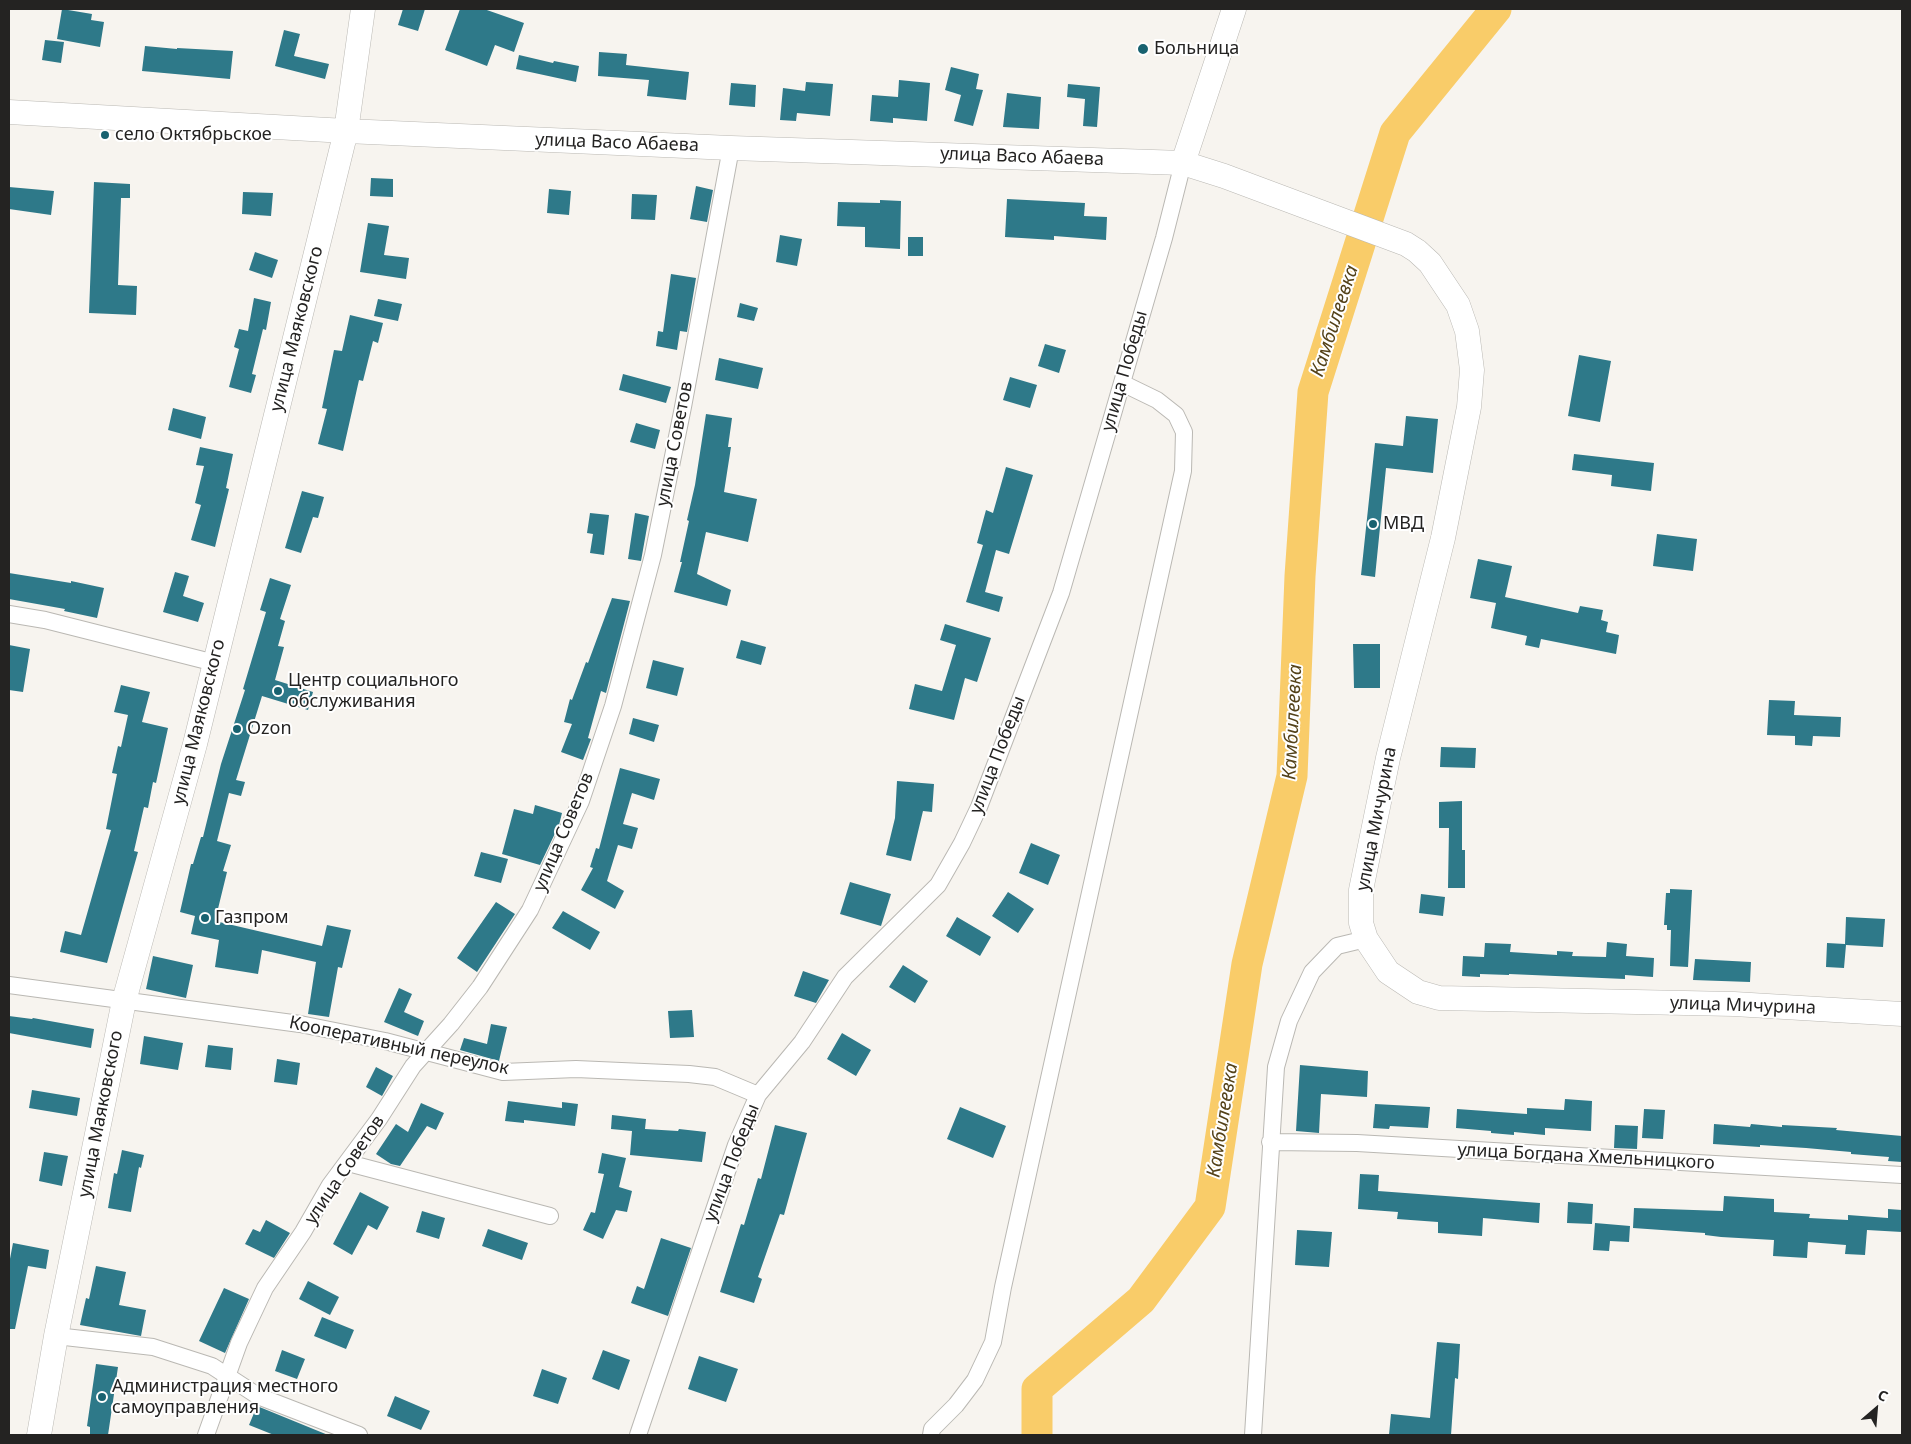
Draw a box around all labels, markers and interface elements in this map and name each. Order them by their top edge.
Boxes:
place label: Больница [1154,38,1239,60]
marker: Больница [1136,42,1150,56]
place label: село Октябрьское [115,124,272,146]
marker: село Октябрьское [99,129,111,141]
street label: улица Васо Абаева [535,129,699,157]
street label: улица Васо Абаева [940,143,1104,171]
street label: улица Маяковского [266,244,328,414]
water label: Камбилеевка [1306,263,1364,379]
street label: улица Победы [1097,308,1153,434]
street label: улица Советов [652,380,698,508]
place label: МВД [1383,513,1424,535]
marker: МВД [1367,518,1379,530]
street label: улица Маяковского [168,637,230,807]
water label: Камбилеевка [1279,664,1307,780]
place label: Центр социального обслуживания [288,670,458,712]
marker: Центр социального обслуживания [272,685,284,697]
street label: улица Победы [966,693,1030,817]
place label: Ozon [247,718,292,740]
marker: Ozon [231,723,243,735]
street label: улица Мичурина [1352,745,1402,893]
street label: улица Советов [529,769,599,895]
place label: Газпром [215,907,289,929]
marker: Газпром [199,912,211,924]
street label: улица Мичурина [1670,993,1816,1019]
street label: Кооперативный переулок [287,1012,511,1080]
street label: улица Маяковского [74,1029,128,1199]
water label: Камбилеевка [1203,1061,1243,1179]
street label: улица Победы [700,1101,764,1225]
street label: улица Советов [301,1111,389,1229]
street label: улица Богдана Хмельницкого [1457,1139,1715,1175]
place label: Администрация местного самоуправления [112,1376,338,1418]
north arrow [1851,1384,1901,1434]
text: С [1875,1385,1891,1406]
marker: Администрация местного самоуправления [96,1391,108,1403]

